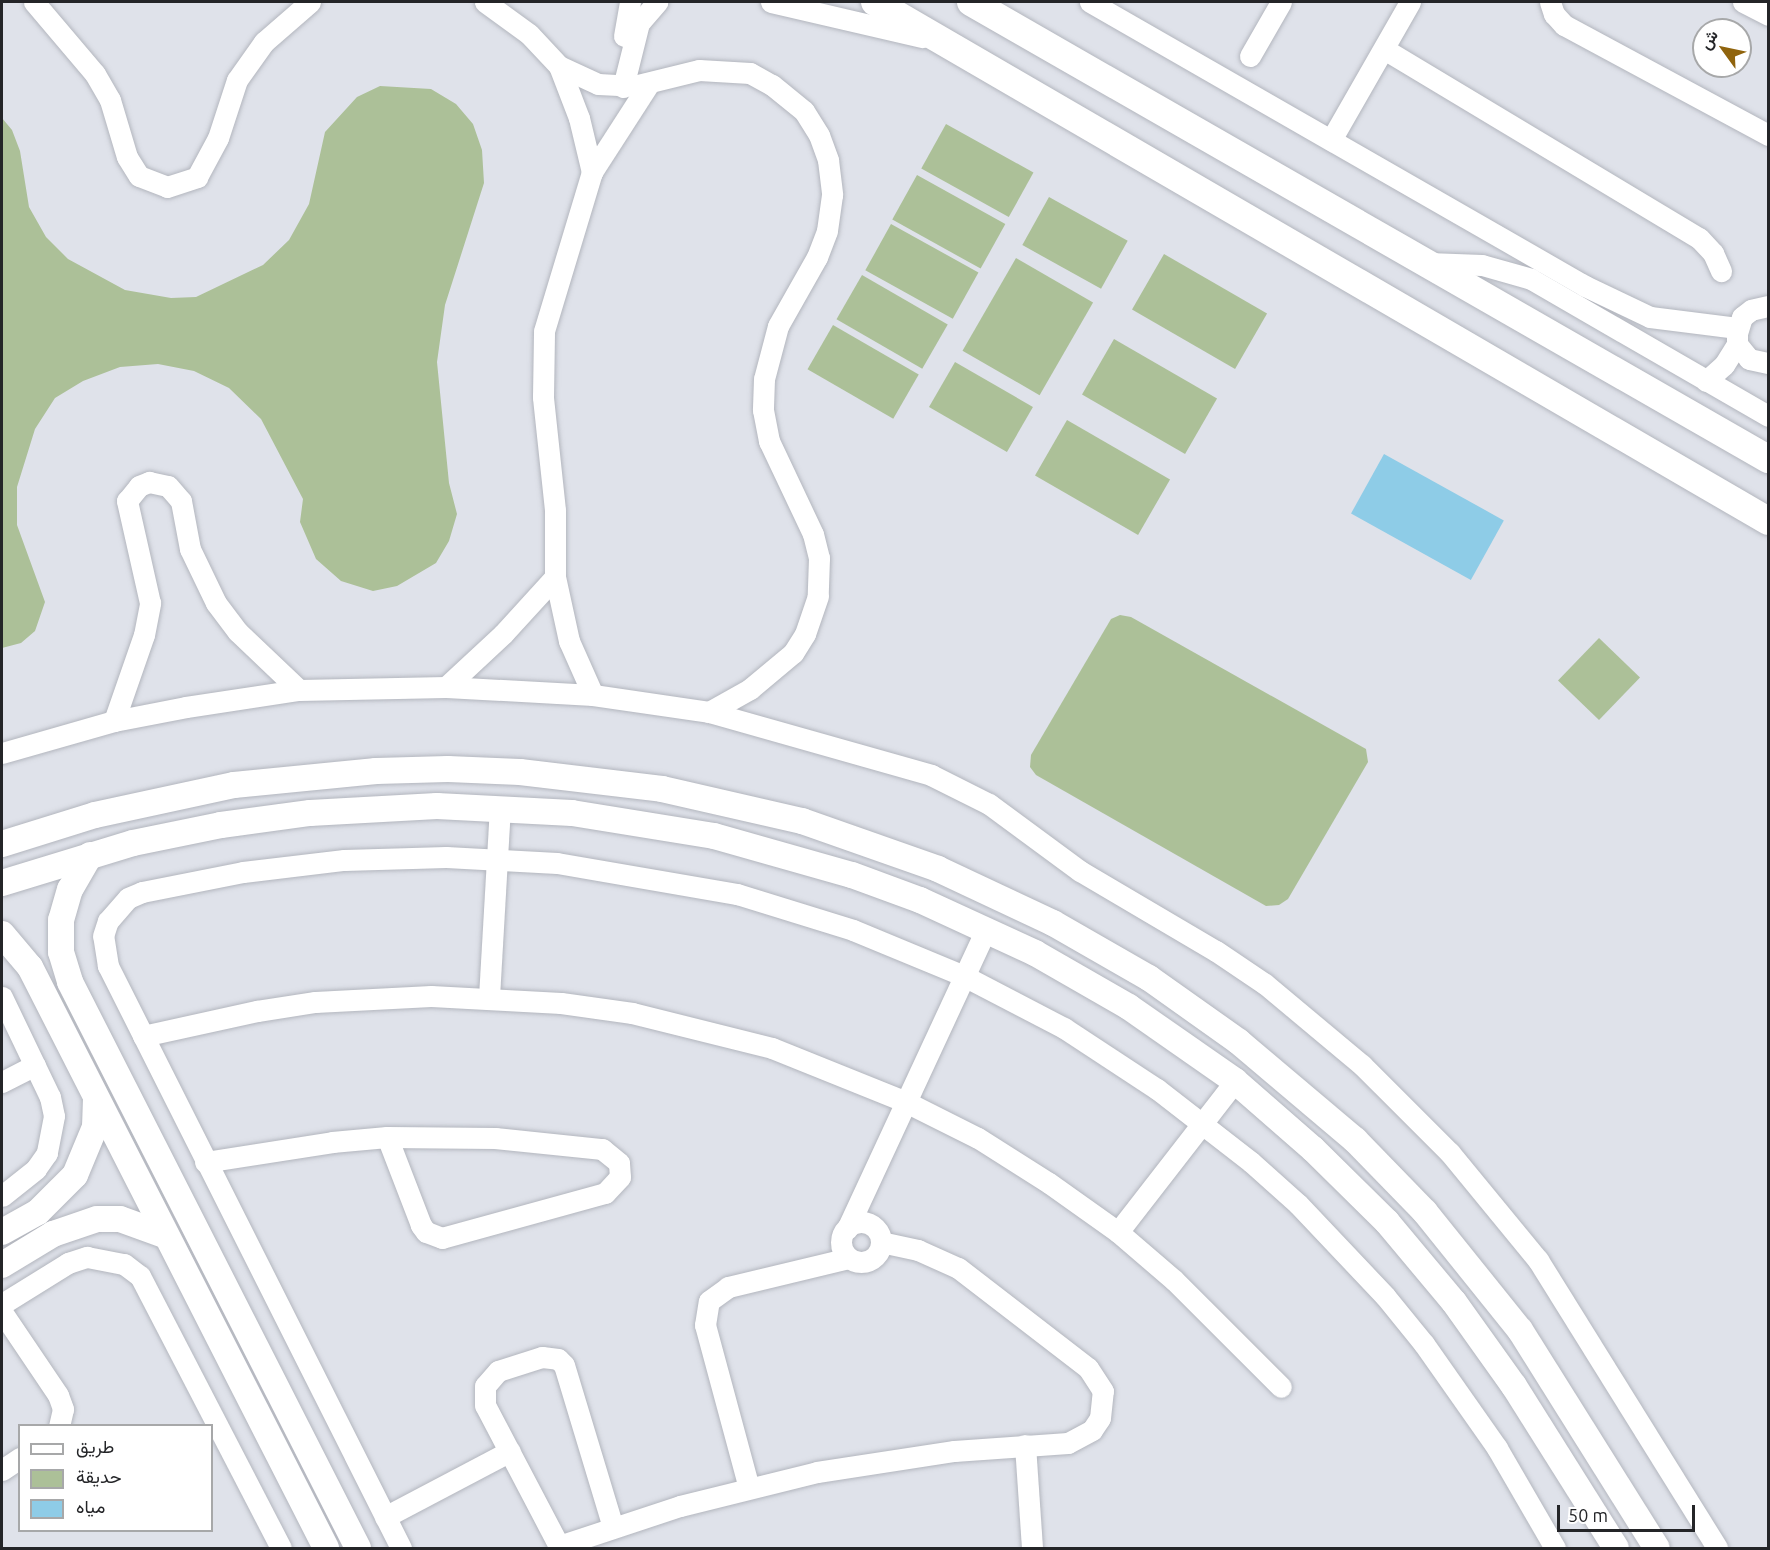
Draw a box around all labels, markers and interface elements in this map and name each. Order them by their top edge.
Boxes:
north arrow [1692,18,1752,78]
text: ش [1696,26,1721,52]
legend [18,1424,213,1532]
text: طريق [76,1436,114,1456]
text: حديقة [76,1466,122,1486]
scale bar [1560,1493,1698,1531]
text: مياه [76,1496,105,1516]
text: 50 m [1568,1505,1608,1525]

